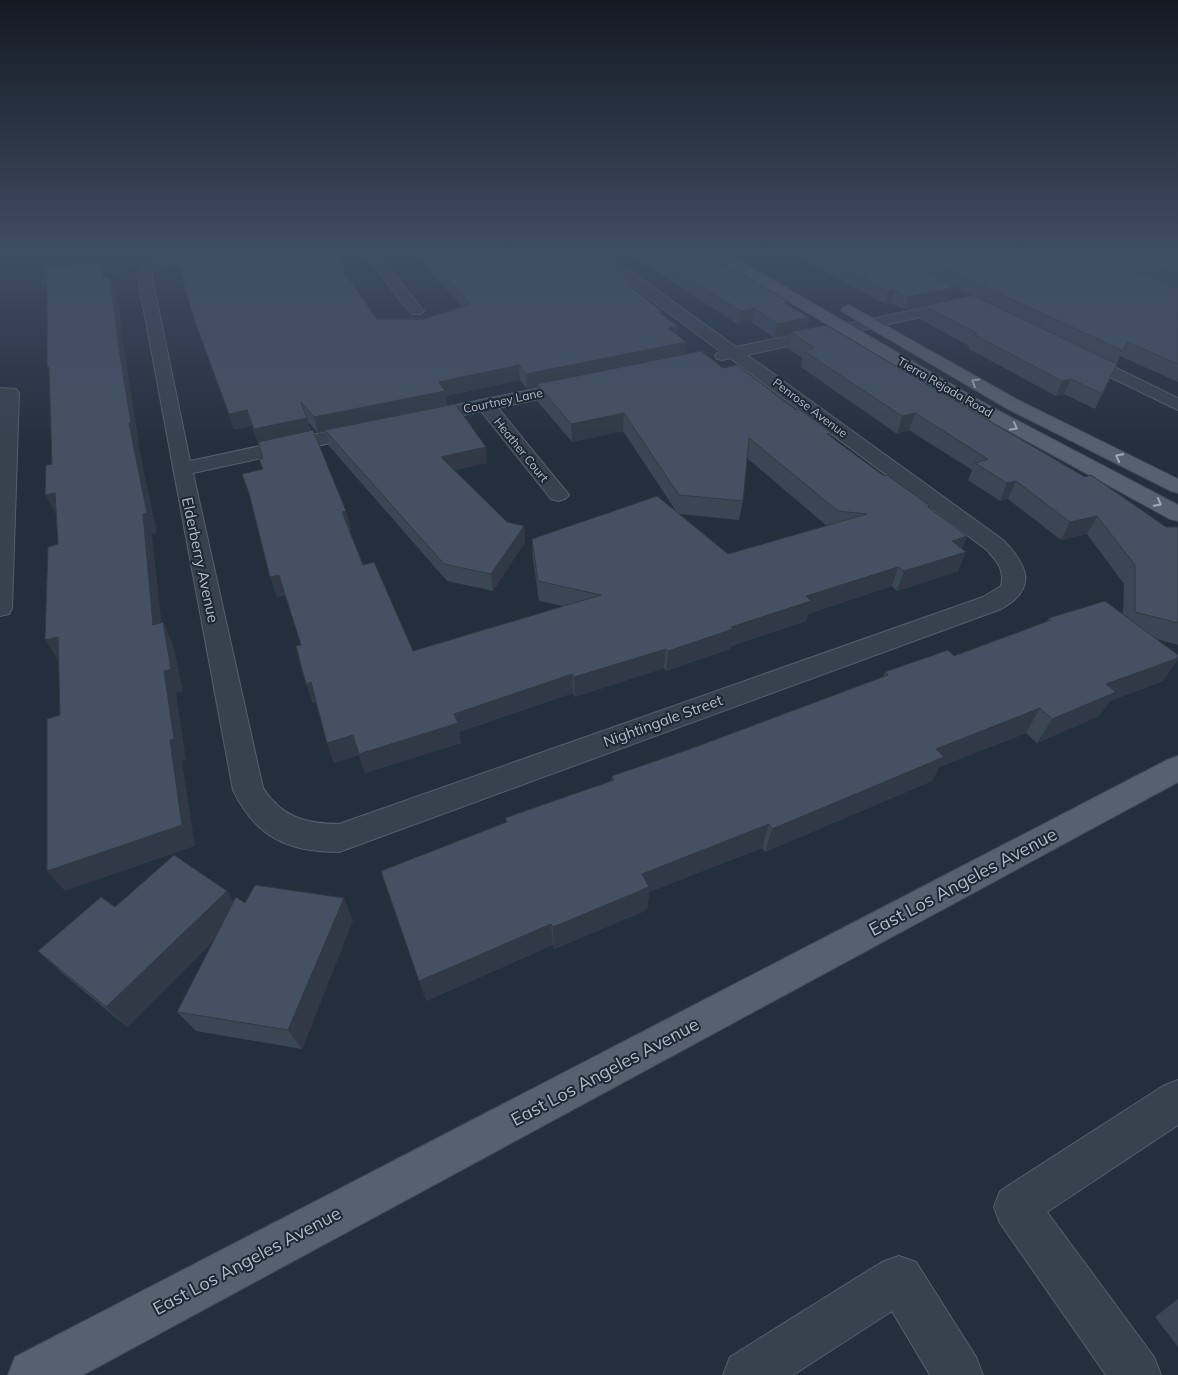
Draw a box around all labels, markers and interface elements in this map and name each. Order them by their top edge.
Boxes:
street label: Tierra Rejada Road [895,353,995,420]
street label: Penrose Avenue [770,375,851,441]
one-way arrow [971,379,980,389]
street label: Courtney Lane [462,385,544,416]
street label: Heather Court [491,414,552,485]
one-way arrow [1009,421,1018,431]
one-way arrow [1115,453,1124,463]
street label: Elderberry Avenue [178,496,223,624]
one-way arrow [1153,497,1162,507]
street label: Nightingale Street [601,690,725,751]
street label: East Los Angeles Avenue [865,822,1061,941]
street label: East Los Angeles Avenue [507,1012,703,1131]
street label: East Los Angeles Avenue [149,1201,345,1320]

